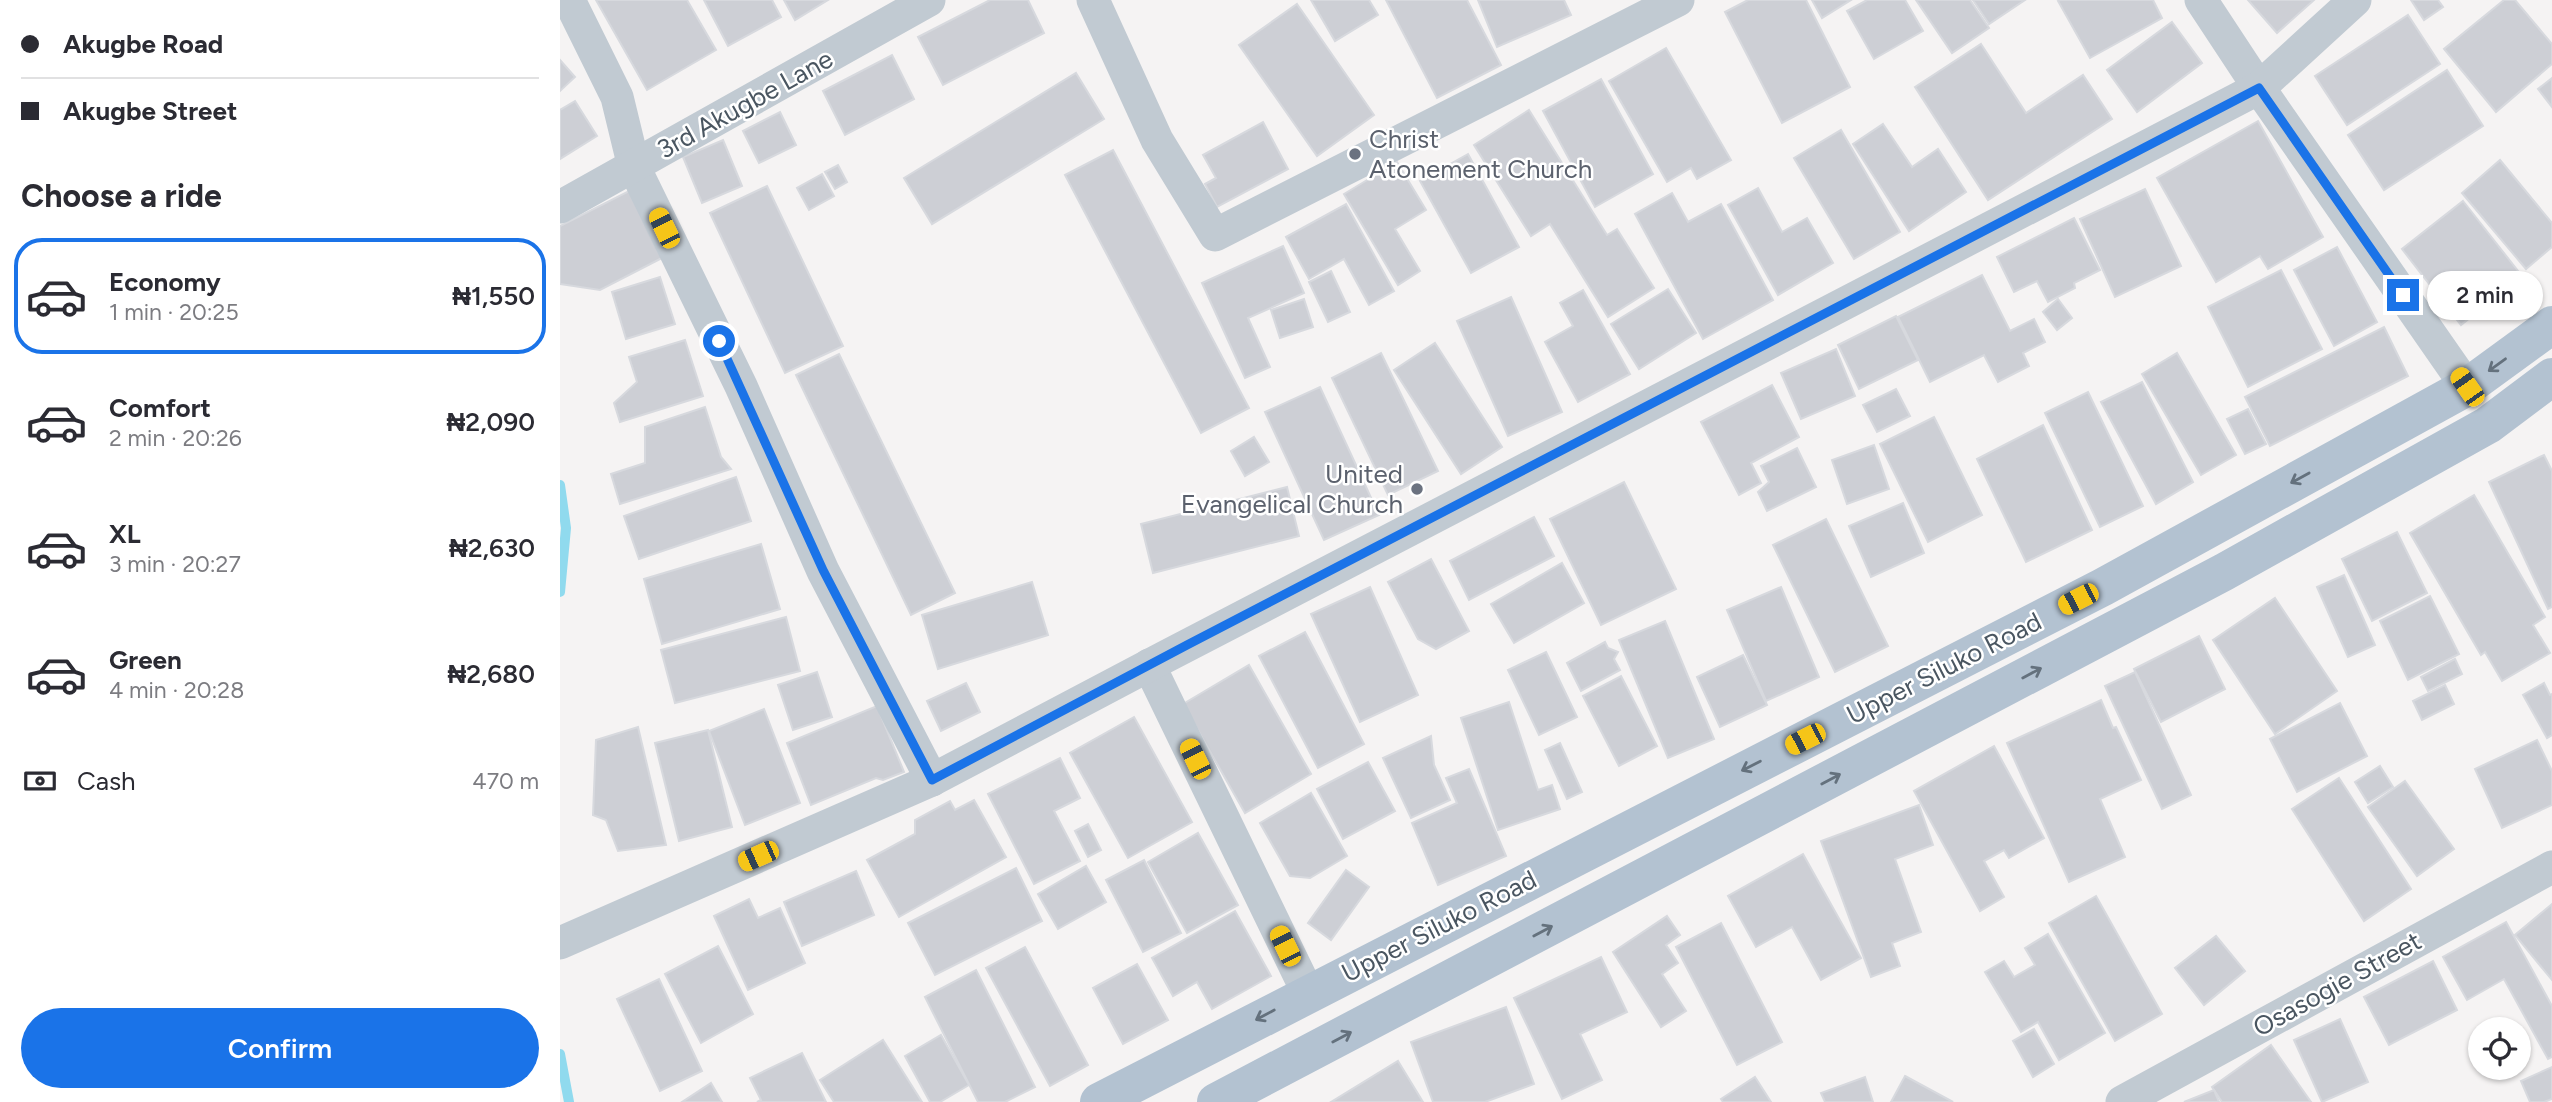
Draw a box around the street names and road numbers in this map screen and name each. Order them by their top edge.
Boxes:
street label: 3rd Akugbe Lane [652,43,838,165]
street label: Upper Siluko Road [1841,605,2047,731]
street label: Upper Siluko Road [1336,863,1542,989]
street label: Osasogie Street [2247,924,2427,1043]

